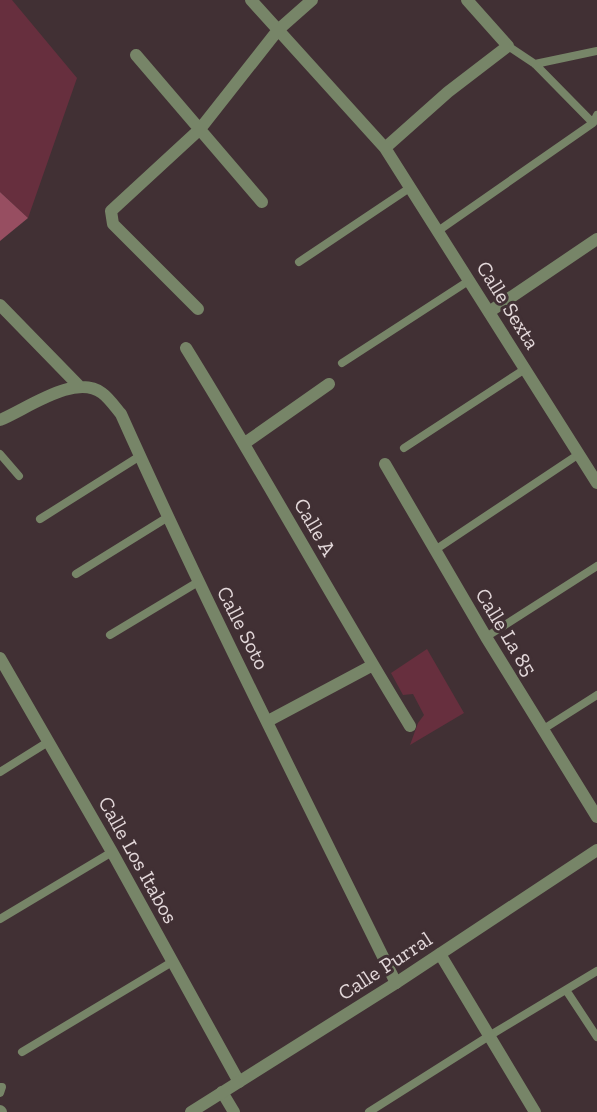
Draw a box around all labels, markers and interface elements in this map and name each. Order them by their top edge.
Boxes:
street label: Calle Sexta [472,256,545,353]
street label: Calle A [289,493,342,560]
street label: Calle Soto [212,582,275,674]
street label: Calle La 85 [470,583,542,680]
street label: Calle Los Itabos [93,792,184,928]
street label: Calle Purral [333,926,437,1005]

